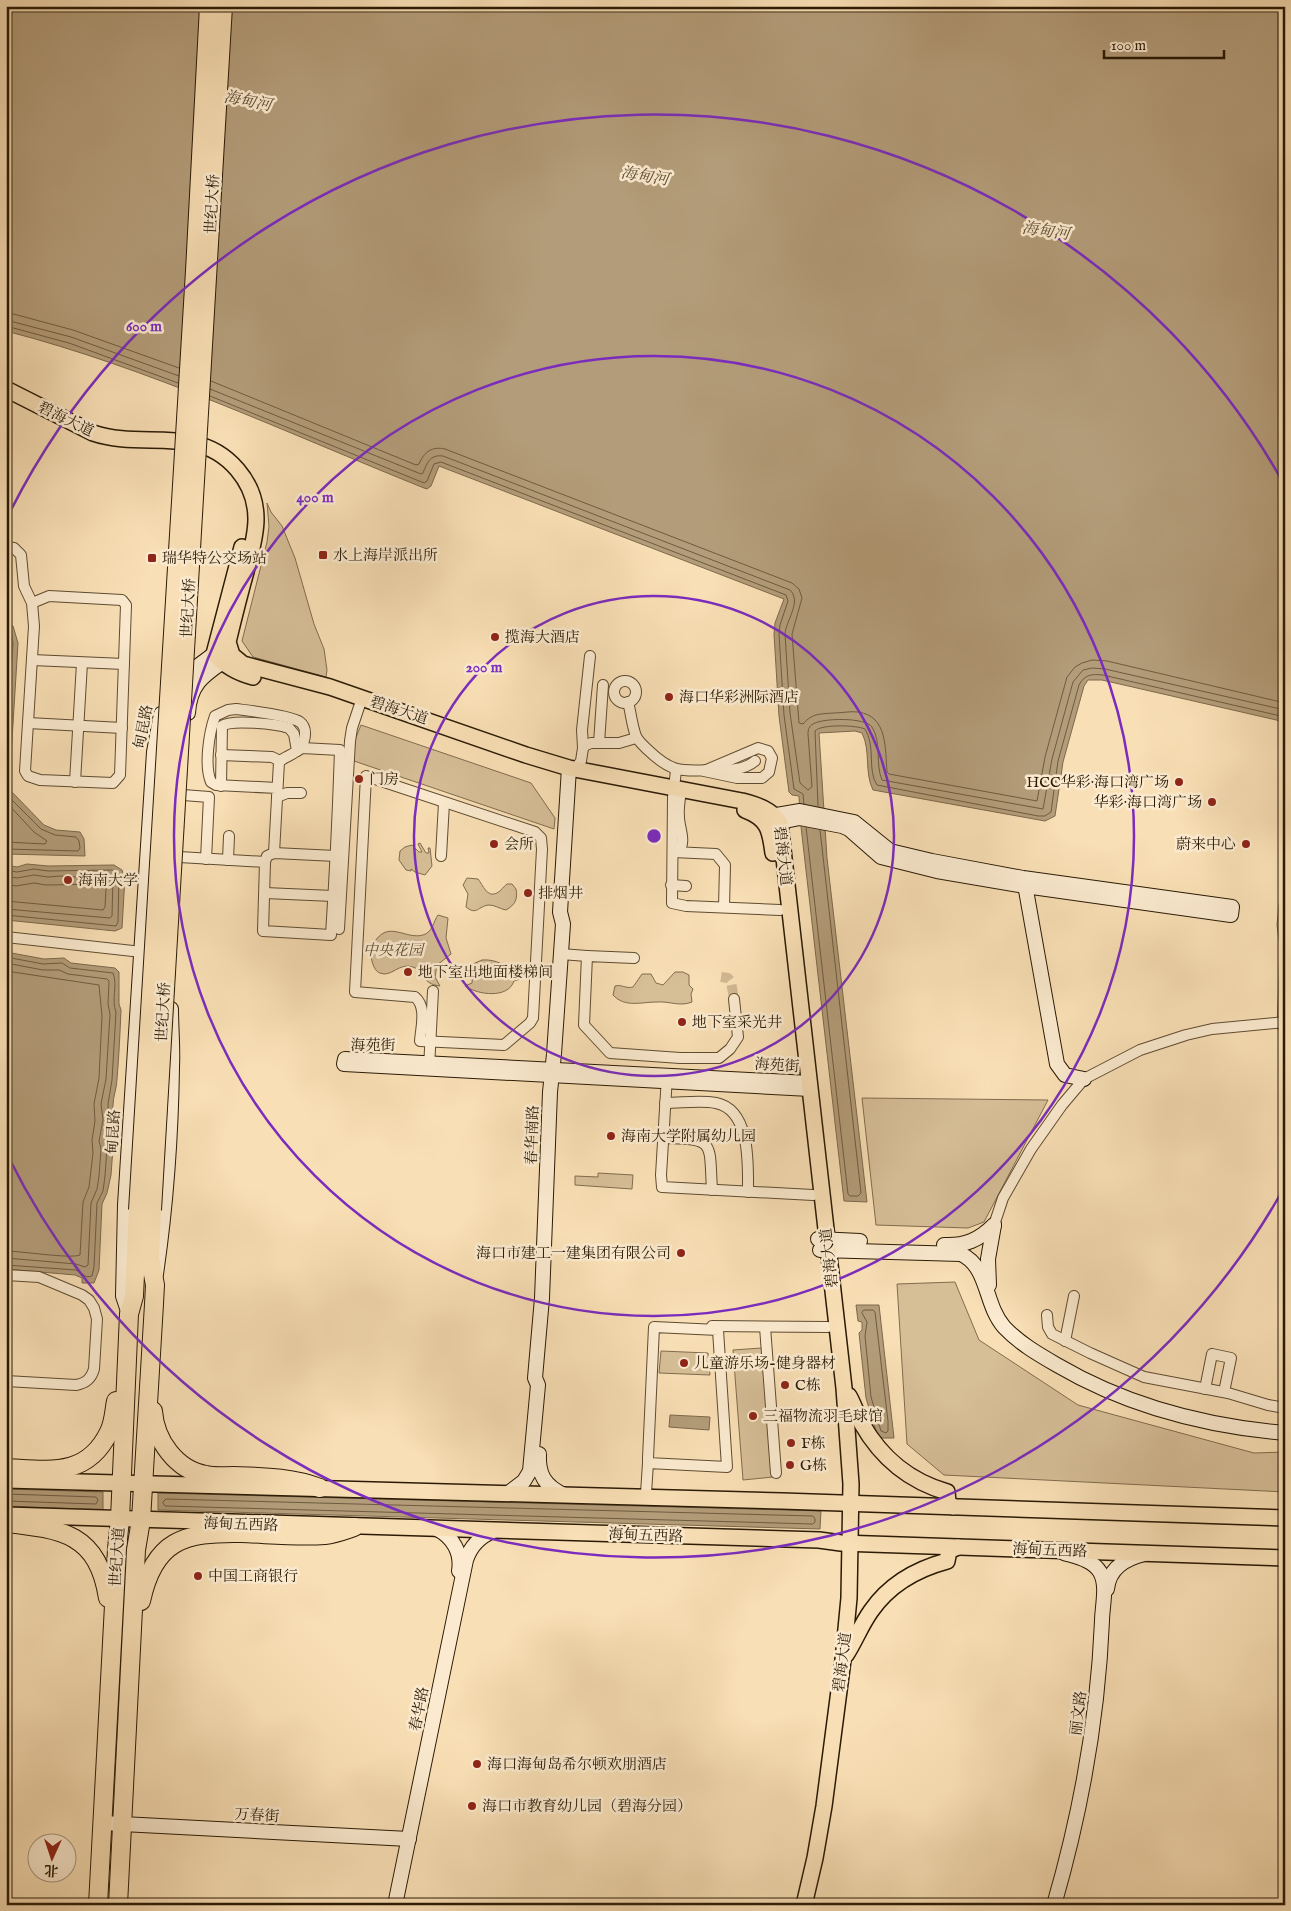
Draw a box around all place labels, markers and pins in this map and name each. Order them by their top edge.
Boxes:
place label: 水上海岸派出所 [333,546,438,565]
place label: 瑞华特公交场站 [162,549,267,568]
marker: 水上海岸派出所 [317,549,329,561]
marker: 瑞华特公交场站 [146,552,158,564]
place label: 揽海大酒店 [505,628,580,647]
marker: 揽海大酒店 [489,631,501,643]
place label: 海口华彩洲际酒店 [679,688,799,707]
marker: 海口华彩洲际酒店 [663,691,675,703]
place label: 门房 [369,770,399,789]
marker: 门房 [353,773,365,785]
place label: HCC华彩·海口湾广场 [1026,773,1169,792]
marker: HCC华彩·海口湾广场 [1173,776,1185,788]
place label: 华彩·海口湾广场 [1094,793,1202,812]
marker: 华彩·海口湾广场 [1206,796,1218,808]
centre of rings [645,827,663,845]
place label: 会所 [504,835,534,854]
place label: 蔚来中心 [1176,835,1236,854]
marker: 会所 [488,838,500,850]
marker: 蔚来中心 [1240,838,1252,850]
place label: 海南大学 [78,871,138,890]
marker: 海南大学 [62,874,74,886]
place label: 排烟井 [538,884,583,903]
marker: 排烟井 [522,887,534,899]
place label: 地下室出地面楼梯间 [418,963,553,982]
marker: 地下室出地面楼梯间 [402,966,414,978]
place label: 地下室采光井 [692,1013,782,1032]
marker: 地下室采光井 [676,1016,688,1028]
place label: 海南大学附属幼儿园 [621,1127,756,1146]
marker: 海南大学附属幼儿园 [605,1130,617,1142]
place label: 海口市建工一建集团有限公司 [476,1244,671,1263]
marker: 海口市建工一建集团有限公司 [675,1247,687,1259]
place label: 儿童游乐场-健身器材 [694,1354,836,1373]
marker: 儿童游乐场-健身器材 [678,1357,690,1369]
place label: C栋 [795,1376,821,1395]
marker: C栋 [779,1379,791,1391]
place label: 三福物流羽毛球馆 [763,1407,883,1426]
marker: 三福物流羽毛球馆 [747,1410,759,1422]
place label: F栋 [801,1434,826,1453]
marker: F栋 [785,1437,797,1449]
place label: G栋 [800,1456,827,1475]
marker: G栋 [784,1459,796,1471]
place label: 中国工商银行 [208,1567,298,1586]
marker: 中国工商银行 [192,1570,204,1582]
place label: 海口海甸岛希尔顿欢朋酒店 [487,1755,667,1774]
marker: 海口海甸岛希尔顿欢朋酒店 [471,1758,483,1770]
place label: 海口市教育幼儿园（碧海分园） [482,1797,692,1816]
marker: 海口市教育幼儿园（碧海分园） [466,1800,478,1812]

